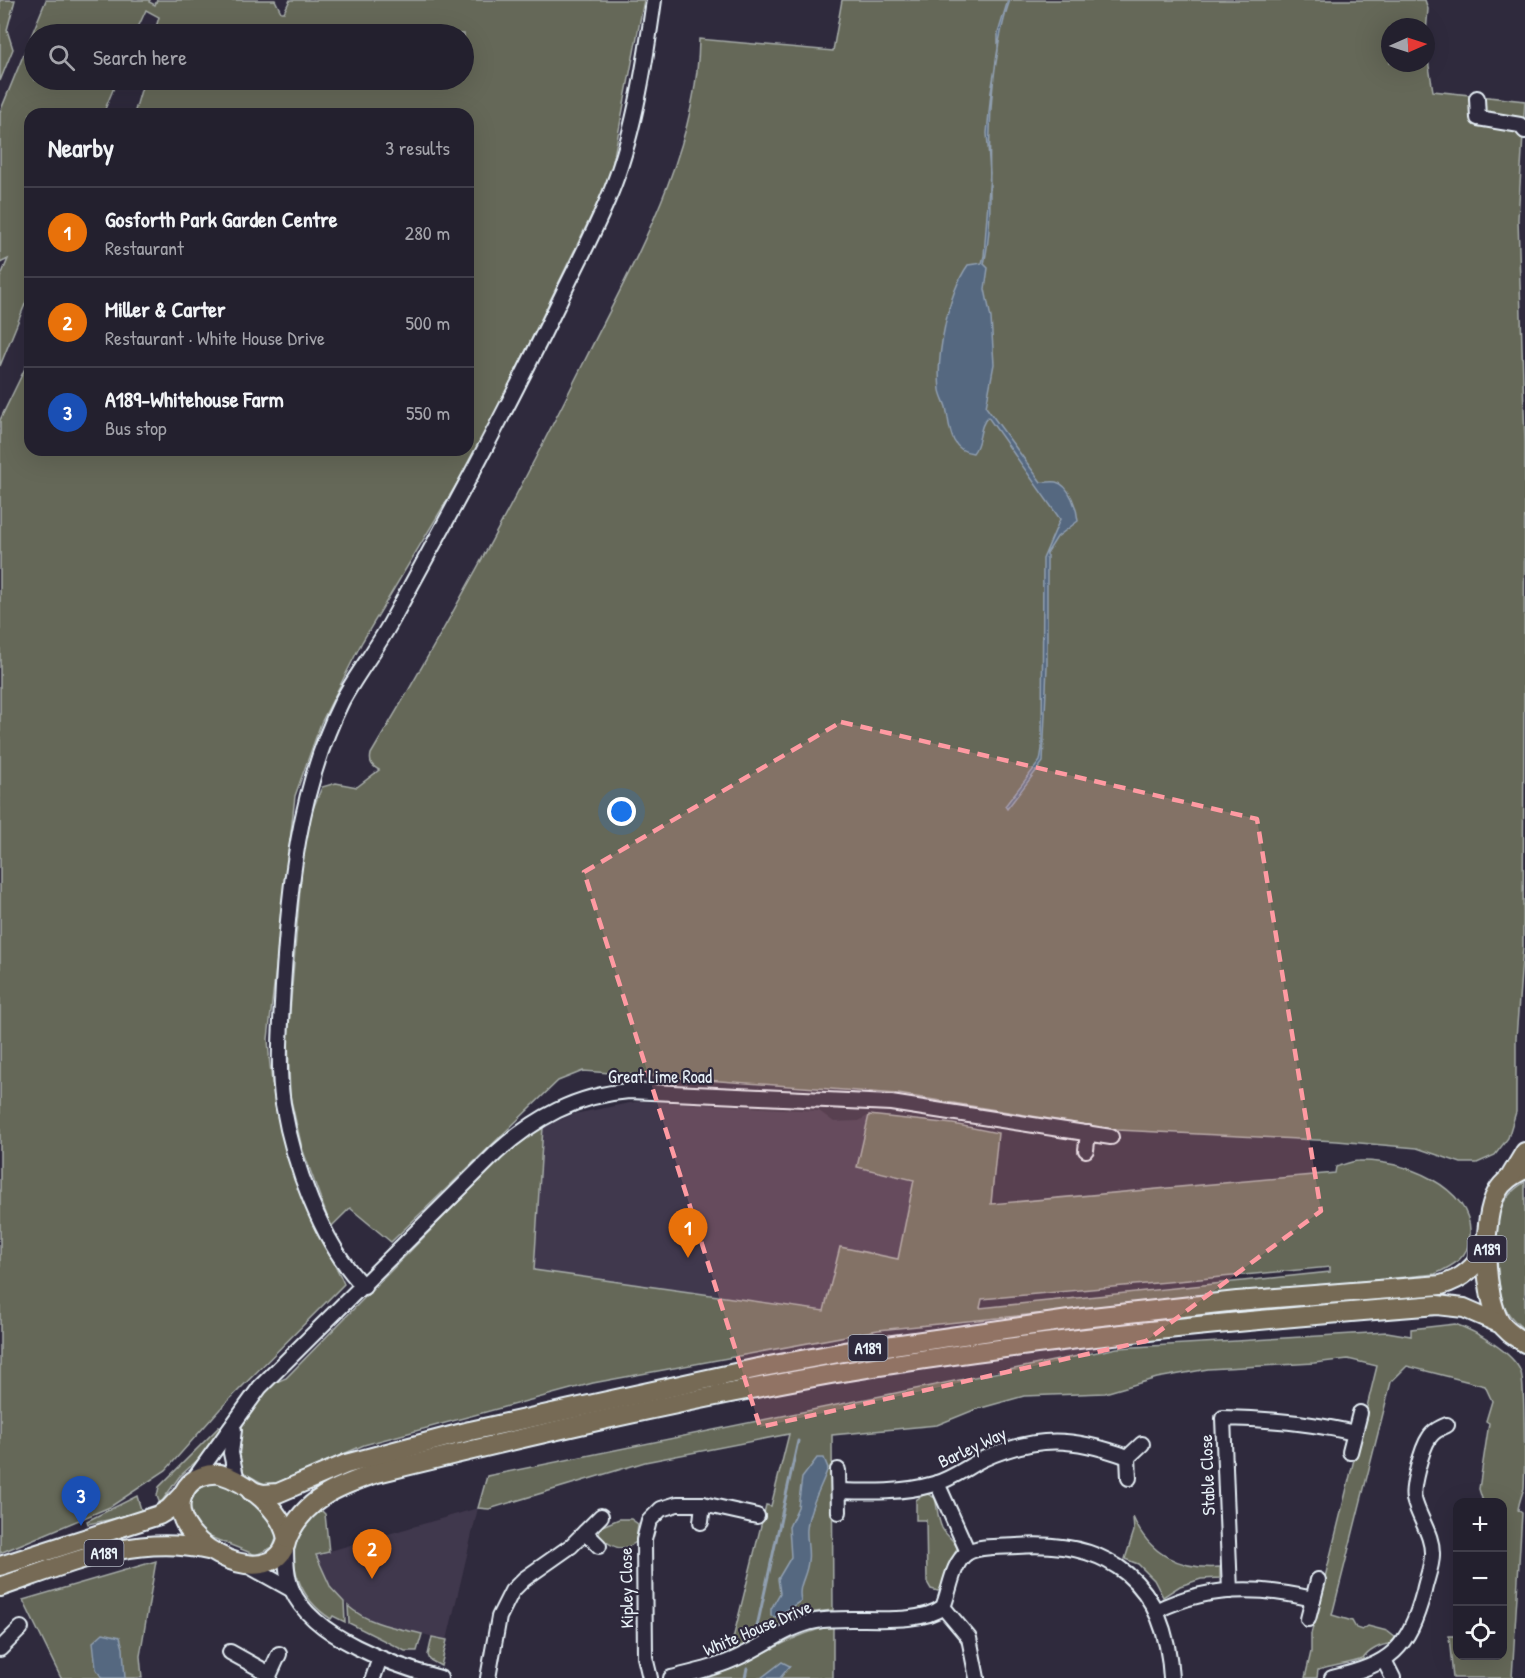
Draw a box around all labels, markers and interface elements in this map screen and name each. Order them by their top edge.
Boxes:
north arrow [1381,18,1435,72]
search box [24,24,474,90]
icon: search [45,41,78,74]
text: Search here [93,42,187,72]
text: Nearby [48,130,114,165]
text: 3 results [385,134,450,161]
text: Gosforth Park Garden Centre [105,204,337,234]
text: 1 [64,219,71,246]
text: 280 m [405,219,450,246]
text: Restaurant [105,234,184,261]
text: Miller & Carter [105,294,225,324]
text: 2 [63,309,72,336]
text: 500 m [405,309,450,336]
text: Restaurant · White House Drive [105,324,325,351]
text: A189-Whitehouse Farm [105,384,284,414]
text: 3 [63,399,72,426]
text: 550 m [406,399,450,426]
text: Bus stop [105,414,167,441]
your location [607,797,636,826]
street label: Great Lime Road [608,1064,712,1089]
pin: 1 [668,1208,708,1258]
road number: A189 [1468,1236,1506,1262]
road number: A189 [848,1335,888,1361]
street label: Barley Way [934,1420,1011,1474]
street label: Stable Close [1193,1434,1221,1516]
pin: 3 [62,1476,100,1526]
map controls [1453,1498,1507,1660]
button: + [1453,1498,1507,1552]
pin: 2 [352,1530,392,1579]
road number: A189 [84,1540,124,1566]
street label: Kipley Close [613,1547,639,1629]
button: − [1453,1552,1507,1606]
street label: White House Drive [699,1594,815,1662]
button: locate [1453,1606,1507,1660]

